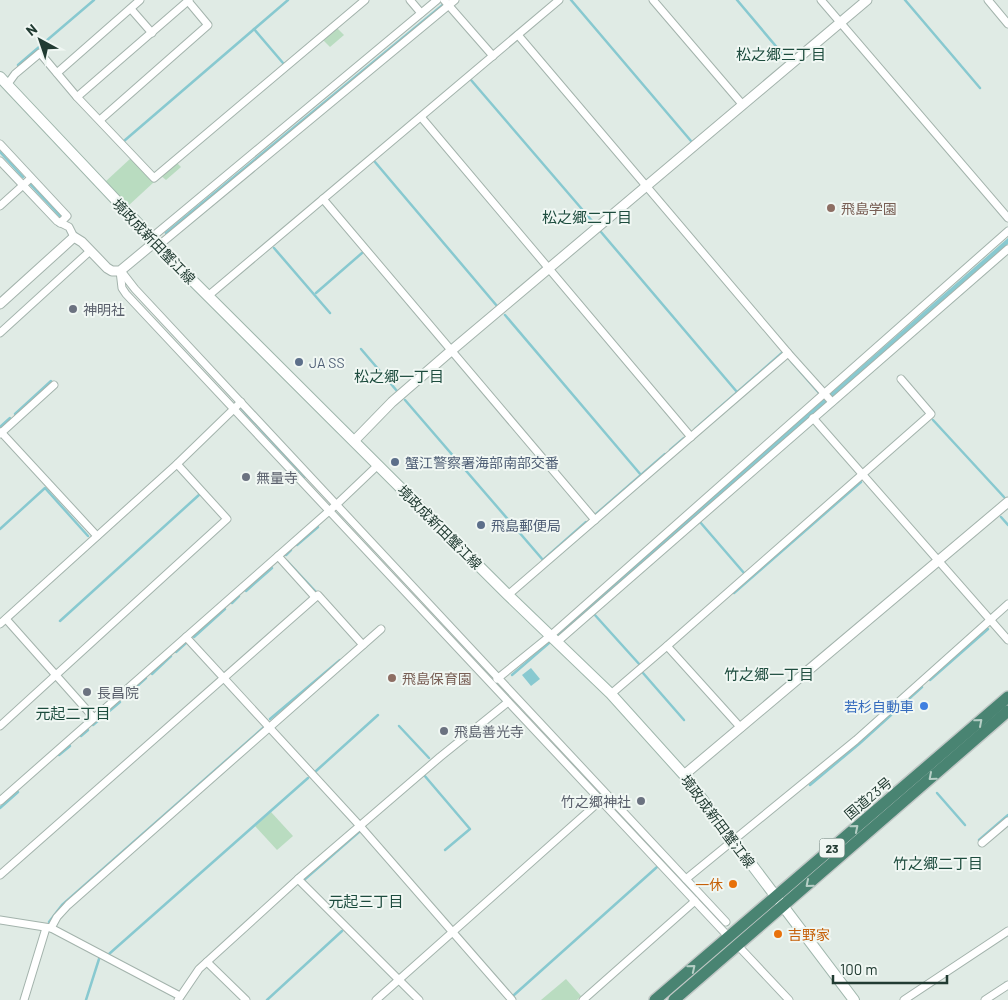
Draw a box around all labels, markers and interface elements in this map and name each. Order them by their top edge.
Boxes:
north arrow [15,15,65,65]
text: N [22,20,40,39]
district label: 松之郷三丁目 [736,45,826,63]
street label: 境政成新田蟹江線 [109,195,199,287]
place label: 飛島学園 [841,200,897,217]
marker: 飛島学園 [825,202,837,214]
district label: 松之郷二丁目 [542,208,632,226]
place label: 神明社 [83,301,125,318]
marker: 神明社 [67,303,79,315]
place label: JA SS [309,354,345,371]
marker: JA SS [293,356,305,368]
district label: 松之郷一丁目 [354,367,444,385]
place label: 蟹江警察署海部南部交番 [405,454,559,471]
marker: 蟹江警察署海部南部交番 [389,456,401,468]
place label: 無量寺 [256,469,298,486]
marker: 無量寺 [240,471,252,483]
street label: 境政成新田蟹江線 [394,481,486,573]
place label: 飛島郵便局 [491,517,561,534]
marker: 飛島郵便局 [475,519,487,531]
district label: 竹之郷一丁目 [724,665,814,683]
place label: 飛島保育園 [402,670,472,687]
marker: 飛島保育園 [386,672,398,684]
place label: 長昌院 [97,684,139,701]
marker: 長昌院 [81,686,93,698]
place label: 若杉自動車 [844,698,914,715]
marker: 若杉自動車 [918,700,930,712]
district label: 元起二丁目 [35,704,111,722]
one-way arrow [973,719,982,728]
place label: 飛島善光寺 [454,723,524,740]
marker: 飛島善光寺 [438,725,450,737]
street label: 境政成新田蟹江線 [678,771,758,871]
one-way arrow [928,771,937,780]
street label: 国道23号 [841,773,895,823]
place label: 竹之郷神社 [561,793,631,810]
marker: 竹之郷神社 [635,795,647,807]
one-way arrow [850,825,859,834]
road number: 23 [820,838,844,858]
district label: 竹之郷二丁目 [893,854,983,872]
place label: 一休 [695,876,723,893]
marker: 一休 [727,878,739,890]
one-way arrow [806,878,815,886]
district label: 元起三丁目 [328,892,404,910]
place label: 吉野家 [788,926,830,943]
marker: 吉野家 [772,928,784,940]
scale bar [833,952,947,984]
text: 100 m [840,960,878,978]
one-way arrow [687,965,696,974]

